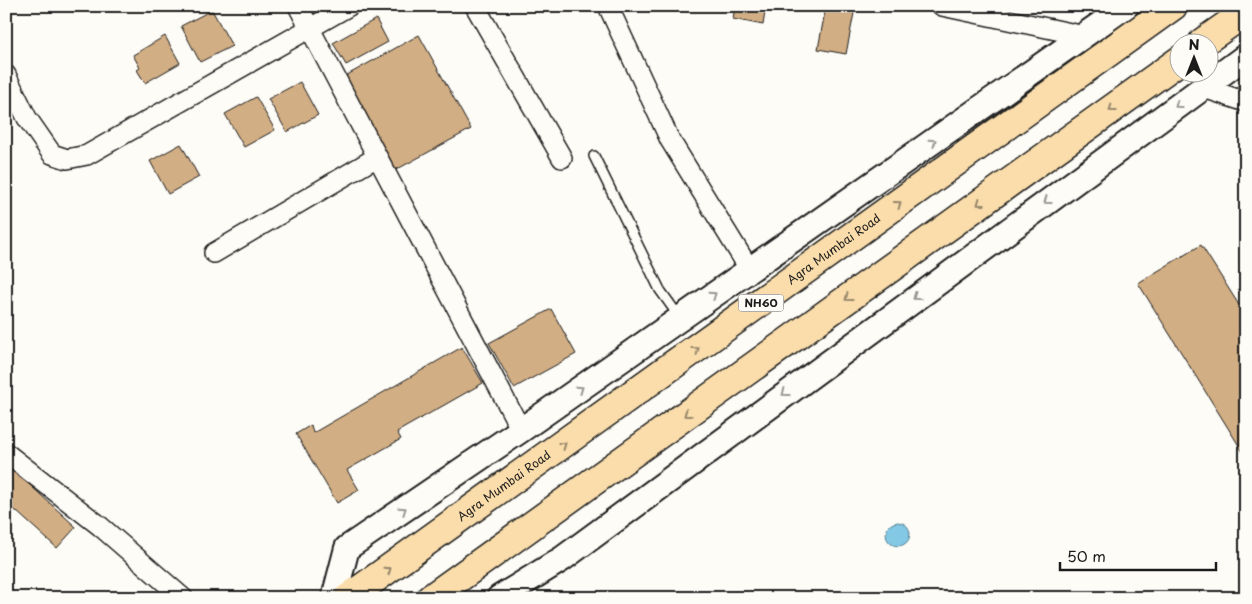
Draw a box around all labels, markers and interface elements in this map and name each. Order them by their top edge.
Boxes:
north arrow [1170,32,1220,82]
text: N [1188,34,1200,55]
one-way arrow [1174,98,1183,108]
one-way arrow [1108,102,1117,112]
one-way arrow [927,139,937,148]
one-way arrow [1043,195,1053,204]
one-way arrow [976,197,985,207]
one-way arrow [892,201,902,210]
street label: Agra Mumbai Road [783,209,884,288]
one-way arrow [912,291,922,300]
one-way arrow [708,292,717,302]
one-way arrow [844,292,854,301]
road number: NH60 [738,294,784,312]
one-way arrow [690,348,699,356]
one-way arrow [574,386,584,395]
one-way arrow [781,387,791,396]
one-way arrow [683,408,693,417]
one-way arrow [558,442,567,451]
street label: Agra Mumbai Road [453,445,554,525]
one-way arrow [397,507,407,516]
scale bar [1060,539,1216,571]
text: 50 m [1067,544,1106,567]
one-way arrow [382,567,391,575]

